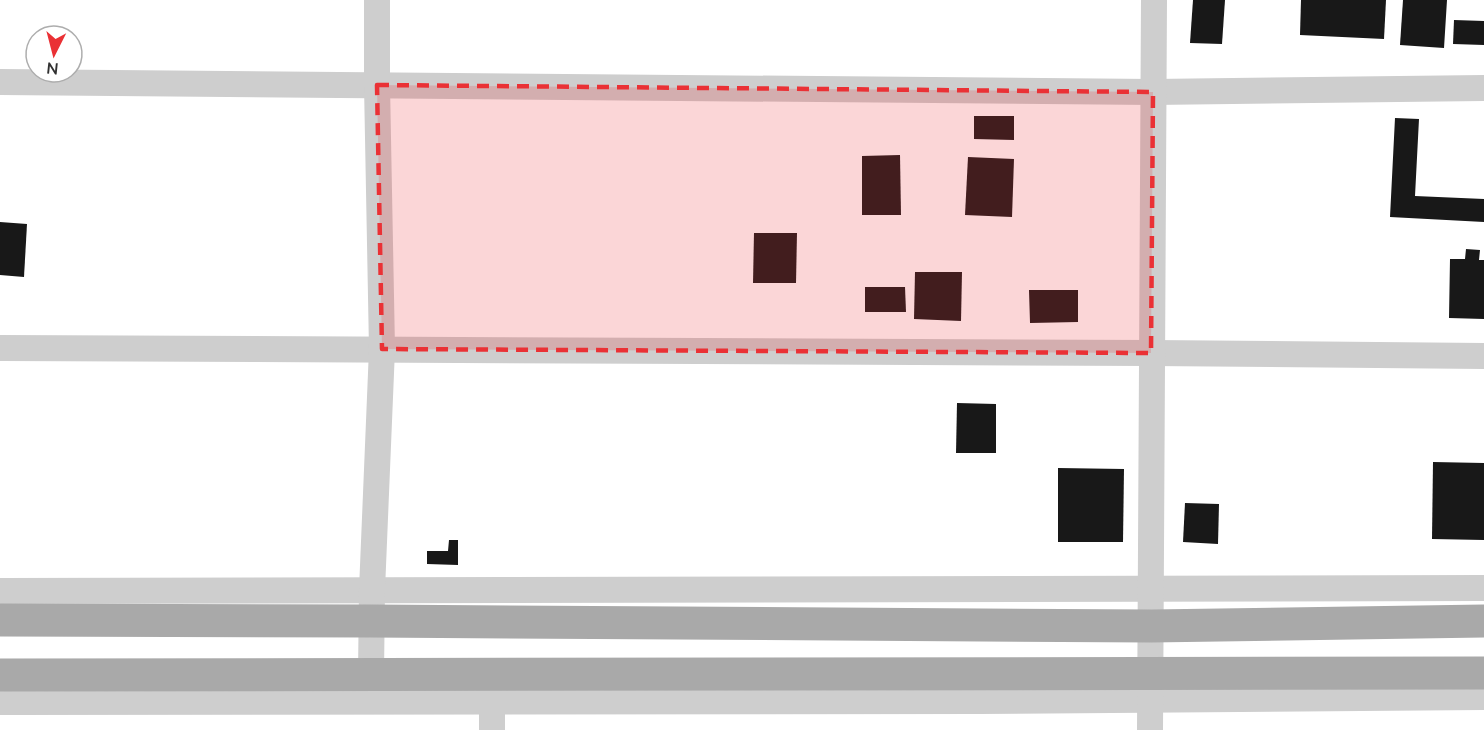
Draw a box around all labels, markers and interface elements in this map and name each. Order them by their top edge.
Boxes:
north arrow [24,24,84,84]
text: N [45,56,60,79]

